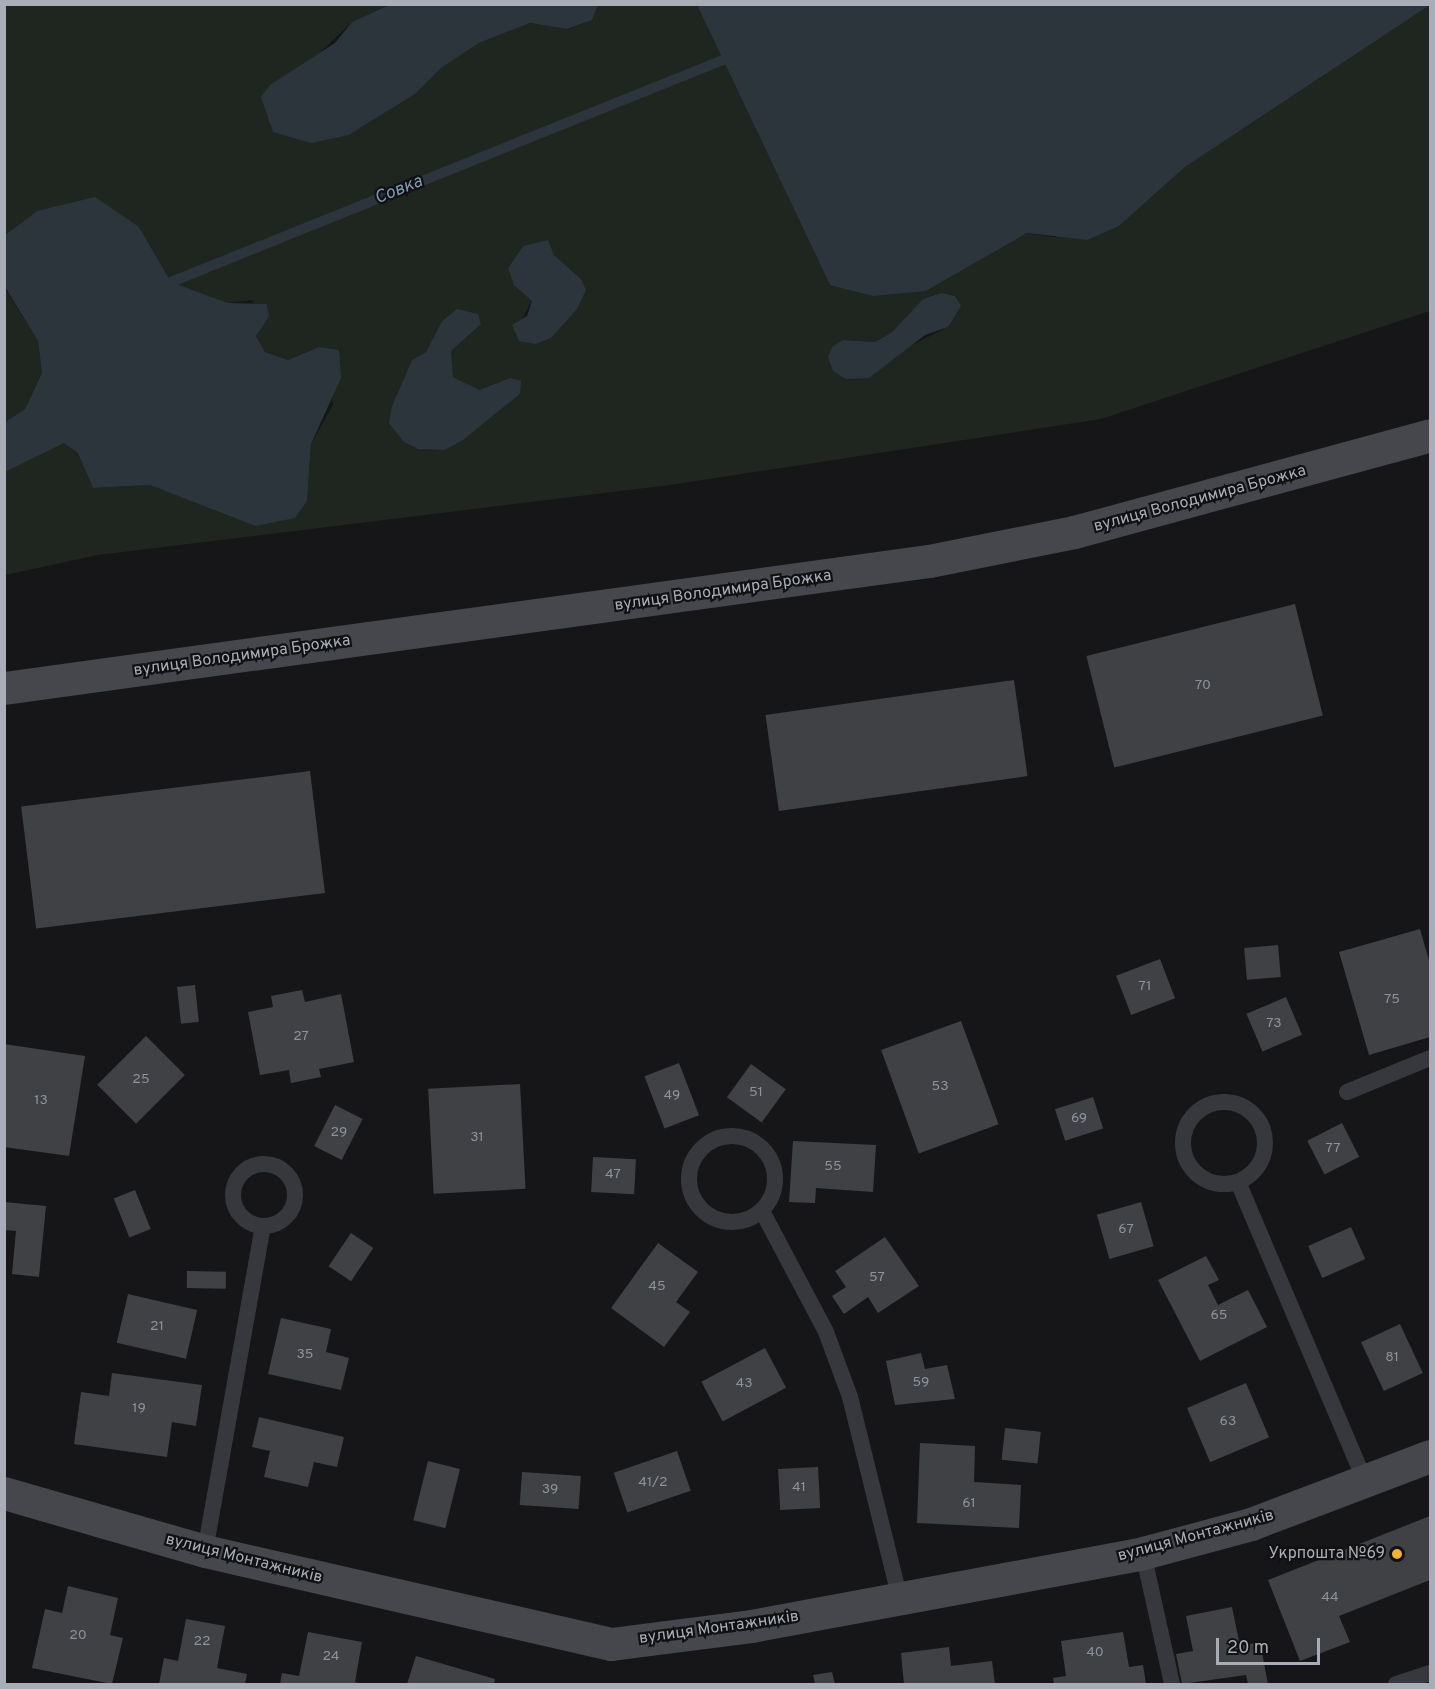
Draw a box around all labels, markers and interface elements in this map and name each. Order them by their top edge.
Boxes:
water label: Совка [372,172,426,210]
street label: вулиця Володимира Брожка [1092,461,1308,537]
street label: вулиця Володимира Брожка [613,566,833,616]
street label: вулиця Володимира Брожка [132,631,352,681]
house number: 70 [1195,678,1211,694]
house number: 71 [1139,979,1151,995]
house number: 75 [1384,992,1400,1008]
house number: 73 [1266,1016,1282,1032]
house number: 27 [293,1029,309,1045]
house number: 25 [132,1072,150,1088]
house number: 53 [931,1079,949,1095]
house number: 51 [749,1085,763,1101]
house number: 49 [664,1088,680,1104]
house number: 13 [34,1093,48,1109]
house number: 69 [1071,1111,1087,1127]
house number: 29 [331,1125,347,1141]
house number: 31 [470,1130,484,1146]
house number: 77 [1325,1141,1341,1157]
house number: 55 [824,1159,842,1175]
house number: 47 [605,1167,621,1183]
house number: 67 [1118,1222,1134,1238]
house number: 57 [869,1270,885,1286]
house number: 45 [648,1279,666,1295]
house number: 65 [1210,1308,1228,1324]
house number: 21 [150,1319,164,1335]
house number: 35 [296,1347,314,1363]
house number: 81 [1385,1350,1399,1366]
house number: 59 [913,1375,929,1391]
house number: 43 [735,1376,753,1392]
house number: 19 [132,1401,146,1417]
house number: 63 [1220,1414,1236,1430]
house number: 41/2 [638,1475,668,1491]
house number: 41 [792,1480,806,1496]
house number: 39 [542,1482,558,1498]
house number: 61 [962,1496,976,1512]
street label: вулиця Монтажників [1116,1506,1276,1566]
street label: вулиця Монтажників [164,1530,324,1588]
place label: Укрпошта №69 [1269,1544,1385,1564]
marker: Укрпошта №69 [1390,1547,1404,1561]
house number: 44 [1321,1590,1339,1606]
street label: вулиця Монтажників [638,1607,800,1649]
scale bar [1219,1626,1322,1664]
house number: 20 [69,1628,87,1644]
house number: 22 [193,1634,211,1650]
text: 20 m [1227,1637,1269,1660]
house number: 40 [1086,1645,1104,1661]
house number: 24 [322,1649,340,1665]

